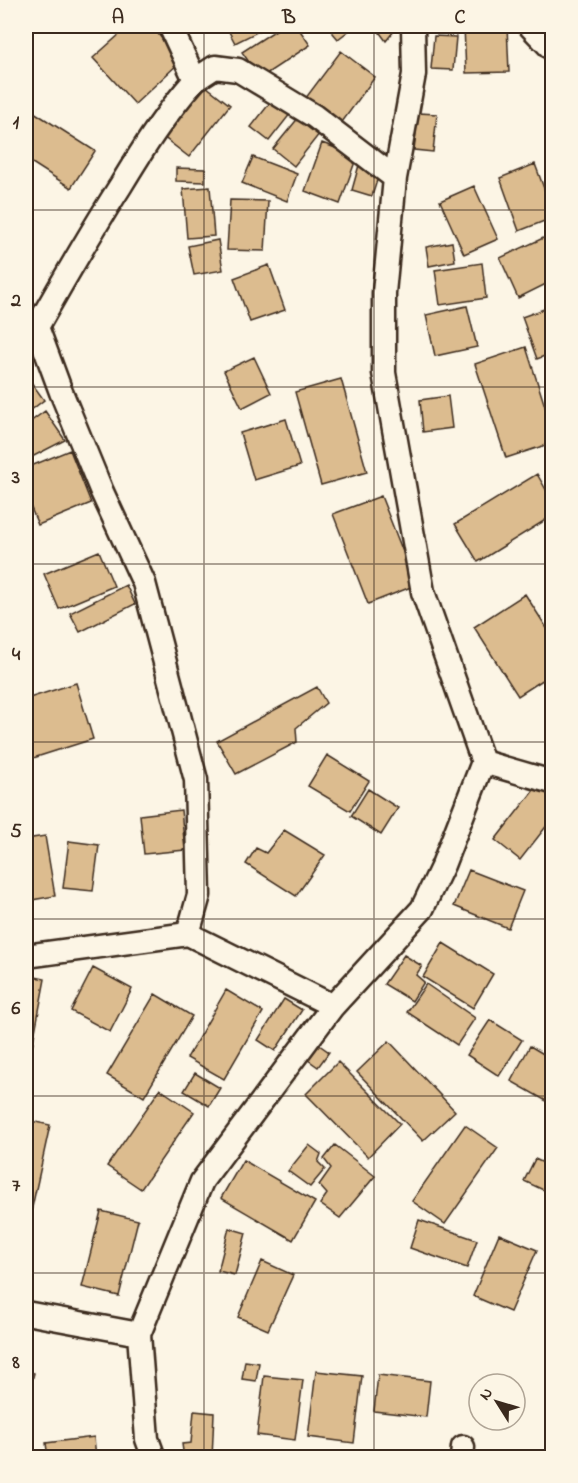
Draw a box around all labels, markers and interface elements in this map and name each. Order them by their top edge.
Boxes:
text: A [112,4,124,33]
text: B [281,4,296,33]
text: C [455,4,466,33]
text: 1 [13,109,20,138]
text: 2 [10,287,21,316]
text: 3 [11,464,20,493]
text: 4 [12,641,21,670]
text: 5 [10,818,22,847]
text: 6 [12,995,21,1024]
text: 7 [12,1172,21,1201]
text: 8 [11,1349,20,1378]
north arrow [467,1372,527,1432]
text: N [474,1382,500,1406]

